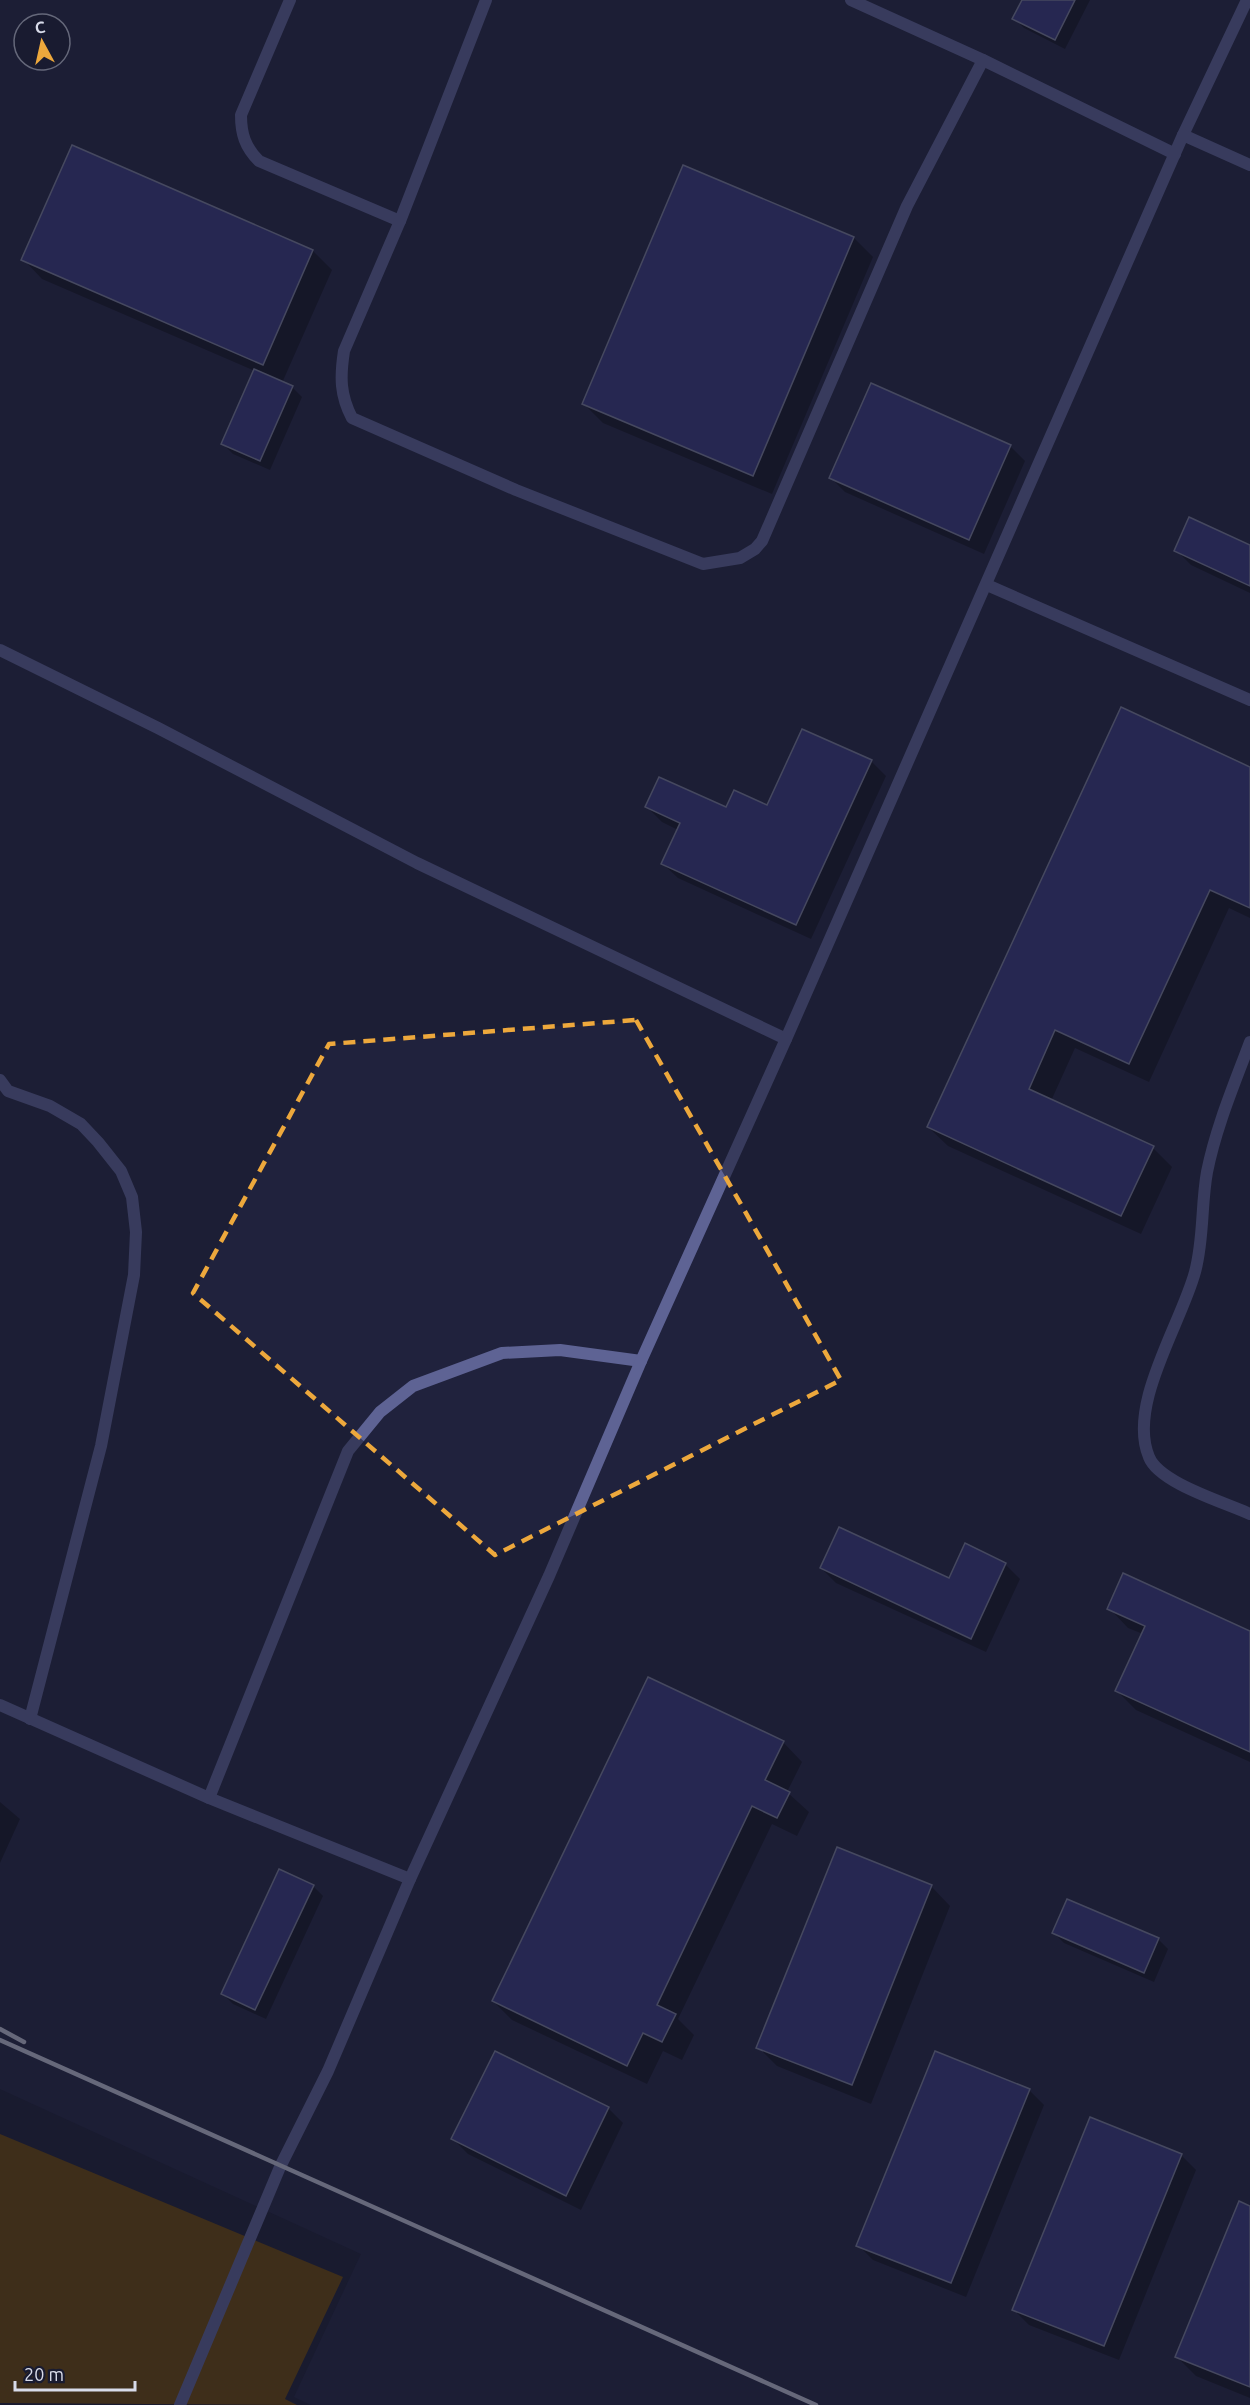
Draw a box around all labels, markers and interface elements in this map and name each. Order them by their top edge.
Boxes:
north arrow [12,12,72,72]
text: С [34,18,46,37]
scale bar [15,2354,135,2392]
text: 20 m [24,2364,64,2384]

